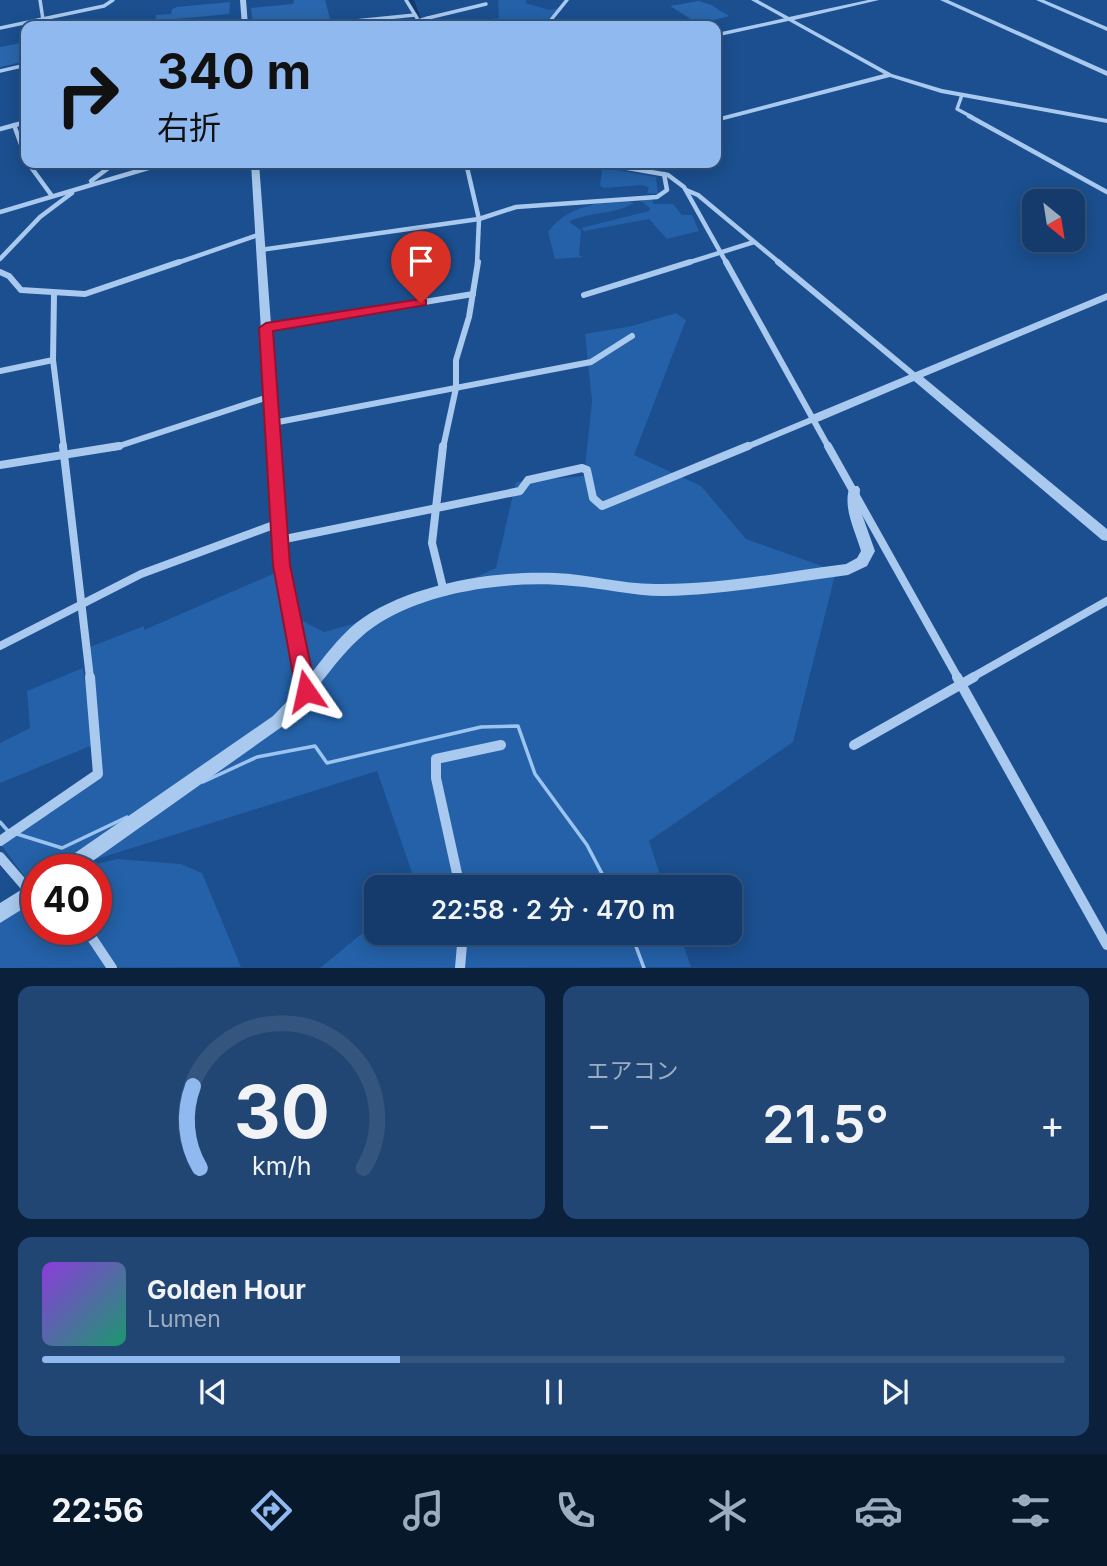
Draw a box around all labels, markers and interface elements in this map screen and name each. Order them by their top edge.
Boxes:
text: 340 m [157,42,311,101]
icon: right [42,49,133,140]
text: 右折 [157,108,221,147]
north arrow [1022,189,1085,252]
map controls [1022,189,1085,252]
pin [391,231,451,303]
icon: arrive [402,242,440,280]
position arrow [269,654,343,728]
speed limit sign: 40 [21,854,112,945]
text: 22:58 · 2 分 · 470 m [431,894,675,925]
text: エアコン [587,1057,679,1085]
text: 30 [233,1068,329,1157]
text: 21.5° [762,1093,889,1156]
text: − [587,1101,612,1147]
text: + [1040,1101,1065,1147]
text: km/h [252,1151,311,1181]
text: Golden Hour [147,1274,306,1305]
text: Lumen [147,1305,221,1333]
icon: previous [194,1373,232,1411]
icon: pause [535,1373,573,1411]
icon: next [876,1373,914,1411]
icon: directions [247,1486,296,1535]
icon: music [399,1486,448,1535]
icon: phone [551,1486,600,1535]
icon: climate [703,1486,752,1535]
icon: car [854,1486,903,1535]
icon: filters [1006,1486,1055,1535]
text: 22:56 [51,1491,144,1530]

